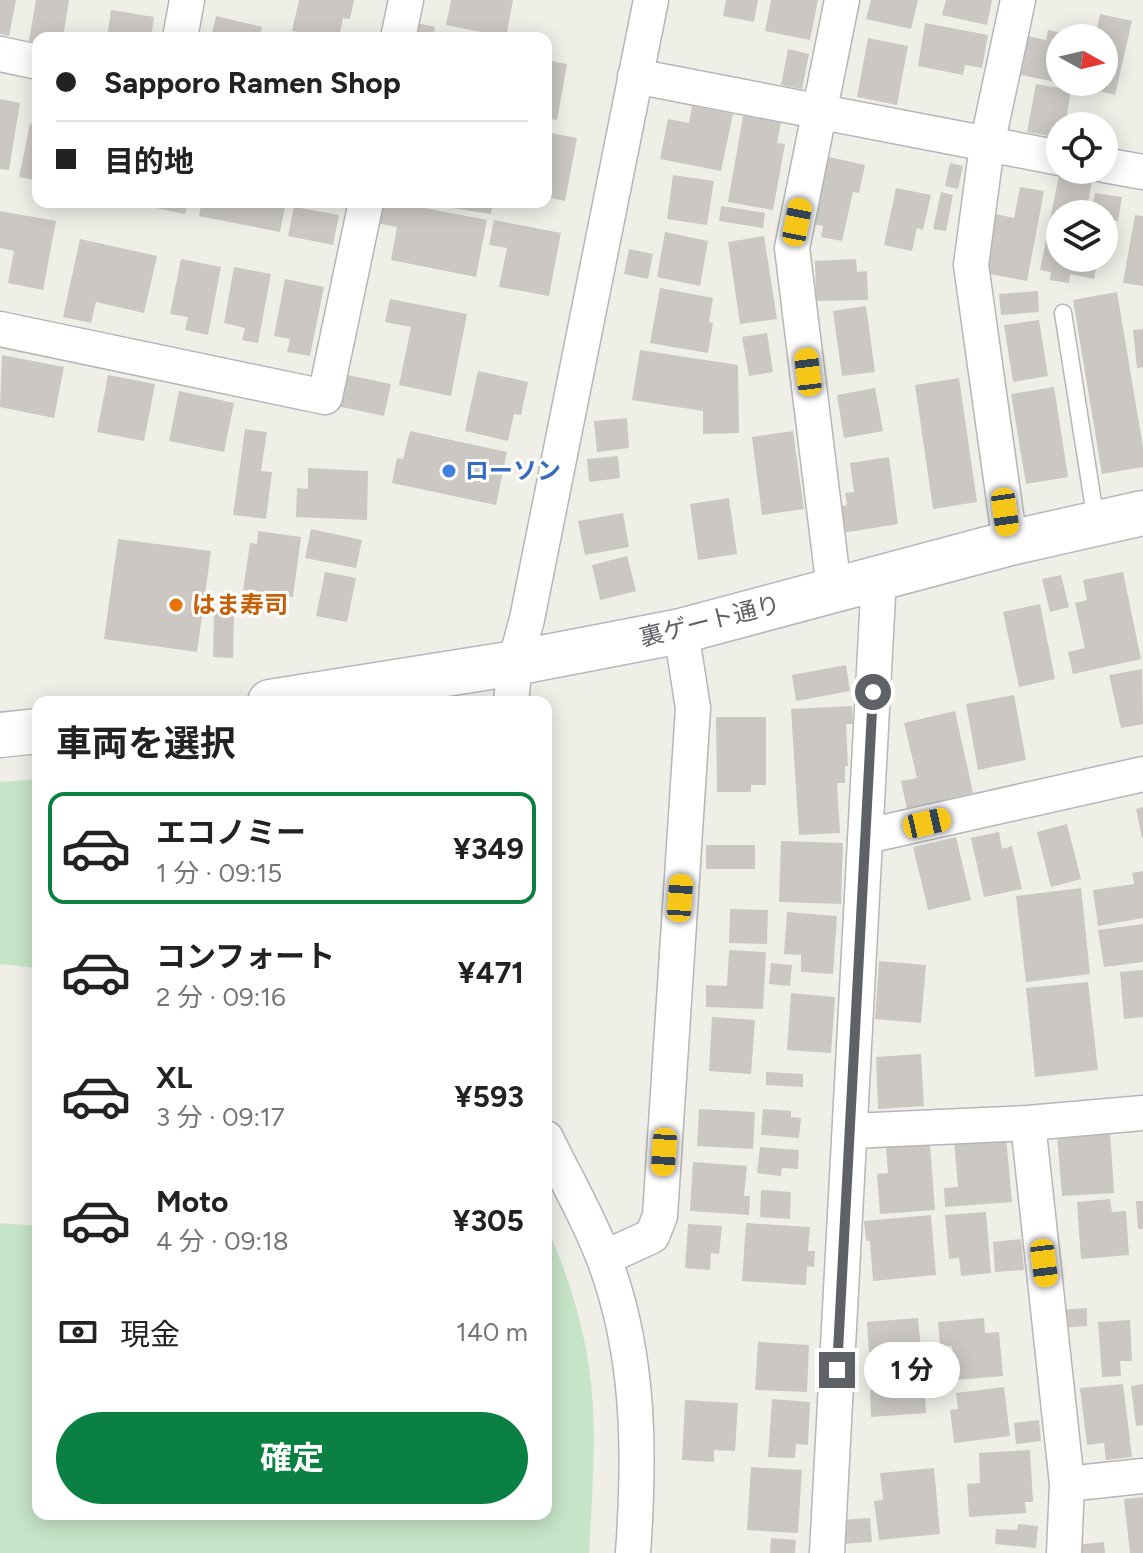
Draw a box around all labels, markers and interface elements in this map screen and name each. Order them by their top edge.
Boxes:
north arrow [1046,24,1118,96]
map controls [1046,24,1118,272]
text: Sapporo Ramen Shop [104,64,401,101]
button: locate [1046,112,1118,184]
text: 目的地 [104,143,194,180]
car [781,196,813,248]
button: layers [1046,200,1118,272]
car [793,347,823,397]
place label: ローソン [465,456,561,485]
marker: ローソン [440,462,458,480]
car [990,487,1020,537]
street label: 裏ゲート通り [637,589,783,652]
place label: はま寿司 [192,590,288,619]
marker: はま寿司 [167,596,185,614]
route start [855,674,891,710]
text: 車両を選択 [56,722,236,765]
car [901,806,953,840]
icon: car [60,812,132,884]
text: エコノミー [156,814,306,851]
text: ¥349 [453,830,524,867]
text: 1 分 · 09:15 [156,857,282,889]
car [666,873,694,923]
icon: car [60,936,132,1008]
text: コンフォート [156,938,335,975]
text: ¥471 [458,954,524,991]
text: 2 分 · 09:16 [156,981,286,1013]
text: XL [156,1059,192,1096]
icon: car [60,1060,132,1132]
text: ¥593 [455,1078,524,1115]
text: 3 分 · 09:17 [156,1101,285,1133]
car [650,1127,678,1177]
text: Moto [156,1183,228,1220]
icon: car [60,1184,132,1256]
text: ¥305 [453,1202,524,1239]
text: 4 分 · 09:18 [156,1225,289,1257]
car [1029,1238,1059,1288]
icon: cash [56,1310,100,1354]
text: 現金 [120,1316,180,1353]
text: 140 m [456,1316,528,1348]
callout: 1 分 [865,1342,961,1398]
route end [819,1352,855,1388]
text: 1 分 [890,1354,934,1386]
button: 確定 [56,1412,528,1504]

